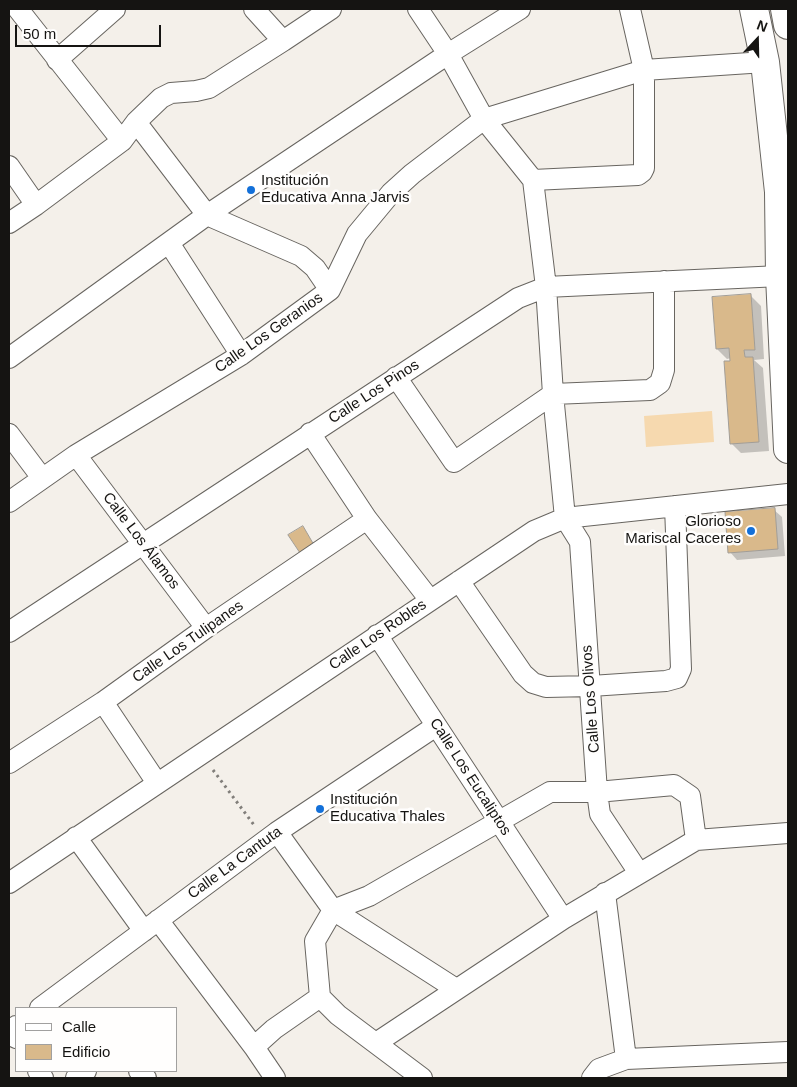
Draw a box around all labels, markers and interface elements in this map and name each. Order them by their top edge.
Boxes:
scale bar [18,15,164,47]
north arrow [732,15,782,65]
text: N [755,17,770,35]
text: 50 m [23,25,56,42]
place label: Institución Educativa Anna Jarvis [261,172,409,207]
marker: Institución Educativa Anna Jarvis [245,184,257,196]
street label: Calle Los Geranios [212,289,326,377]
street label: Calle Los Pinos [325,356,423,428]
street label: Calle Los Álamos [99,489,183,593]
place label: Glorioso Mariscal Caceres [625,513,741,548]
marker: Glorioso Mariscal Caceres [745,525,757,537]
street label: Calle Los Robles [326,596,430,674]
street label: Calle Los Tulipanes [129,597,247,687]
street label: Calle Los Olivos [578,644,604,754]
street label: Calle Los Eucaliptos [425,715,515,839]
place label: Institución Educativa Thales [330,791,445,826]
marker: Institución Educativa Thales [314,803,326,815]
street label: Calle La Cantuta [185,823,285,903]
legend [15,1007,178,1072]
text: Calle [62,1018,96,1035]
text: Edificio [62,1043,110,1060]

